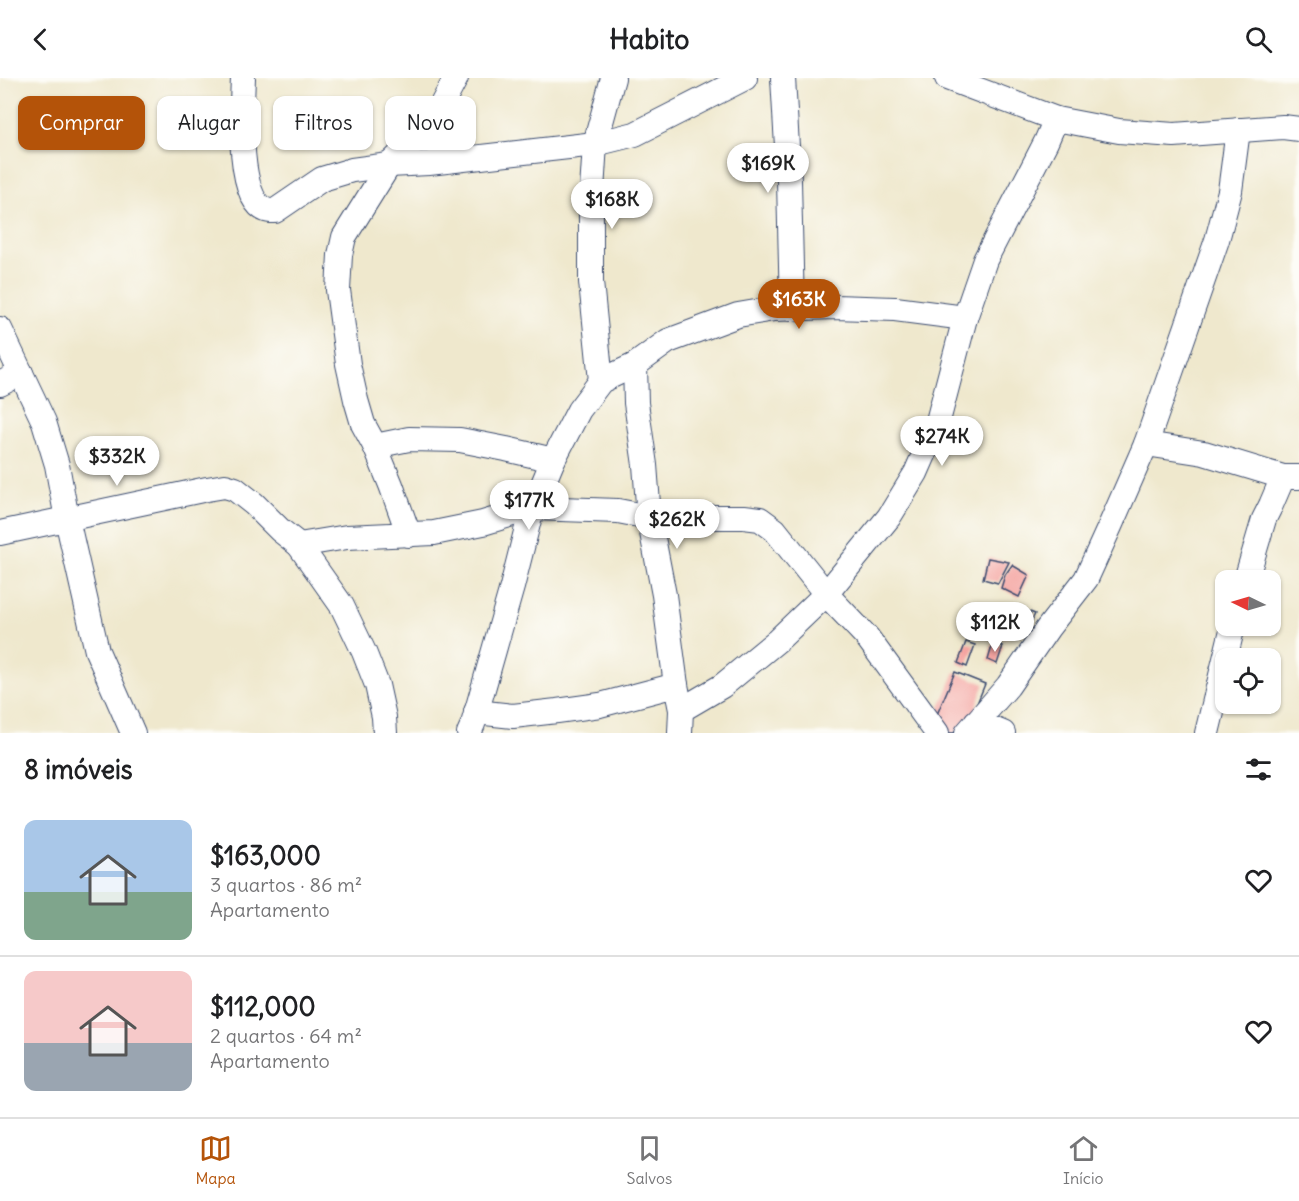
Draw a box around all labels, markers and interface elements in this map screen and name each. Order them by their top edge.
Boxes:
text: Habito [609,22,690,56]
icon: back [24,23,57,56]
icon: search [1242,23,1275,56]
chip: Comprar [18,96,145,150]
chip: Alugar [157,96,261,150]
chip: Filtros [273,96,373,150]
chip: Novo [385,96,476,150]
pin: $169K [726,143,810,194]
text: $169K [741,150,795,175]
pin: $168K [570,179,654,230]
text: $168K [585,186,639,211]
pin: $163K [757,279,841,330]
text: $163K [772,286,826,311]
pin: $274K [900,416,984,467]
text: $274K [914,423,970,448]
pin: $332K [75,436,159,487]
text: $332K [88,443,146,468]
pin: $177K [487,480,571,531]
text: $177K [504,487,554,512]
pin: $262K [635,499,719,550]
text: $262K [649,506,705,531]
north arrow [1215,570,1281,636]
map controls [1215,570,1281,714]
pin: $112K [953,602,1037,653]
text: $112K [970,609,1020,634]
button: locate [1215,648,1281,714]
text: 8 imóveis [24,753,133,786]
icon: filters [1242,753,1275,786]
text: $163,000 [210,839,321,872]
icon: home [72,844,144,916]
icon: heart [1242,864,1275,897]
text: 3 quartos · 86 m² [210,872,362,897]
text: Apartamento [210,897,330,922]
text: $112,000 [210,990,316,1023]
icon: home [72,995,144,1067]
icon: heart [1242,1015,1275,1048]
text: 2 quartos · 64 m² [210,1023,362,1048]
text: Apartamento [210,1048,330,1073]
tab: Mapa [195,1132,236,1188]
tab: Salvos [627,1132,672,1188]
tab: Início [1063,1132,1104,1188]

